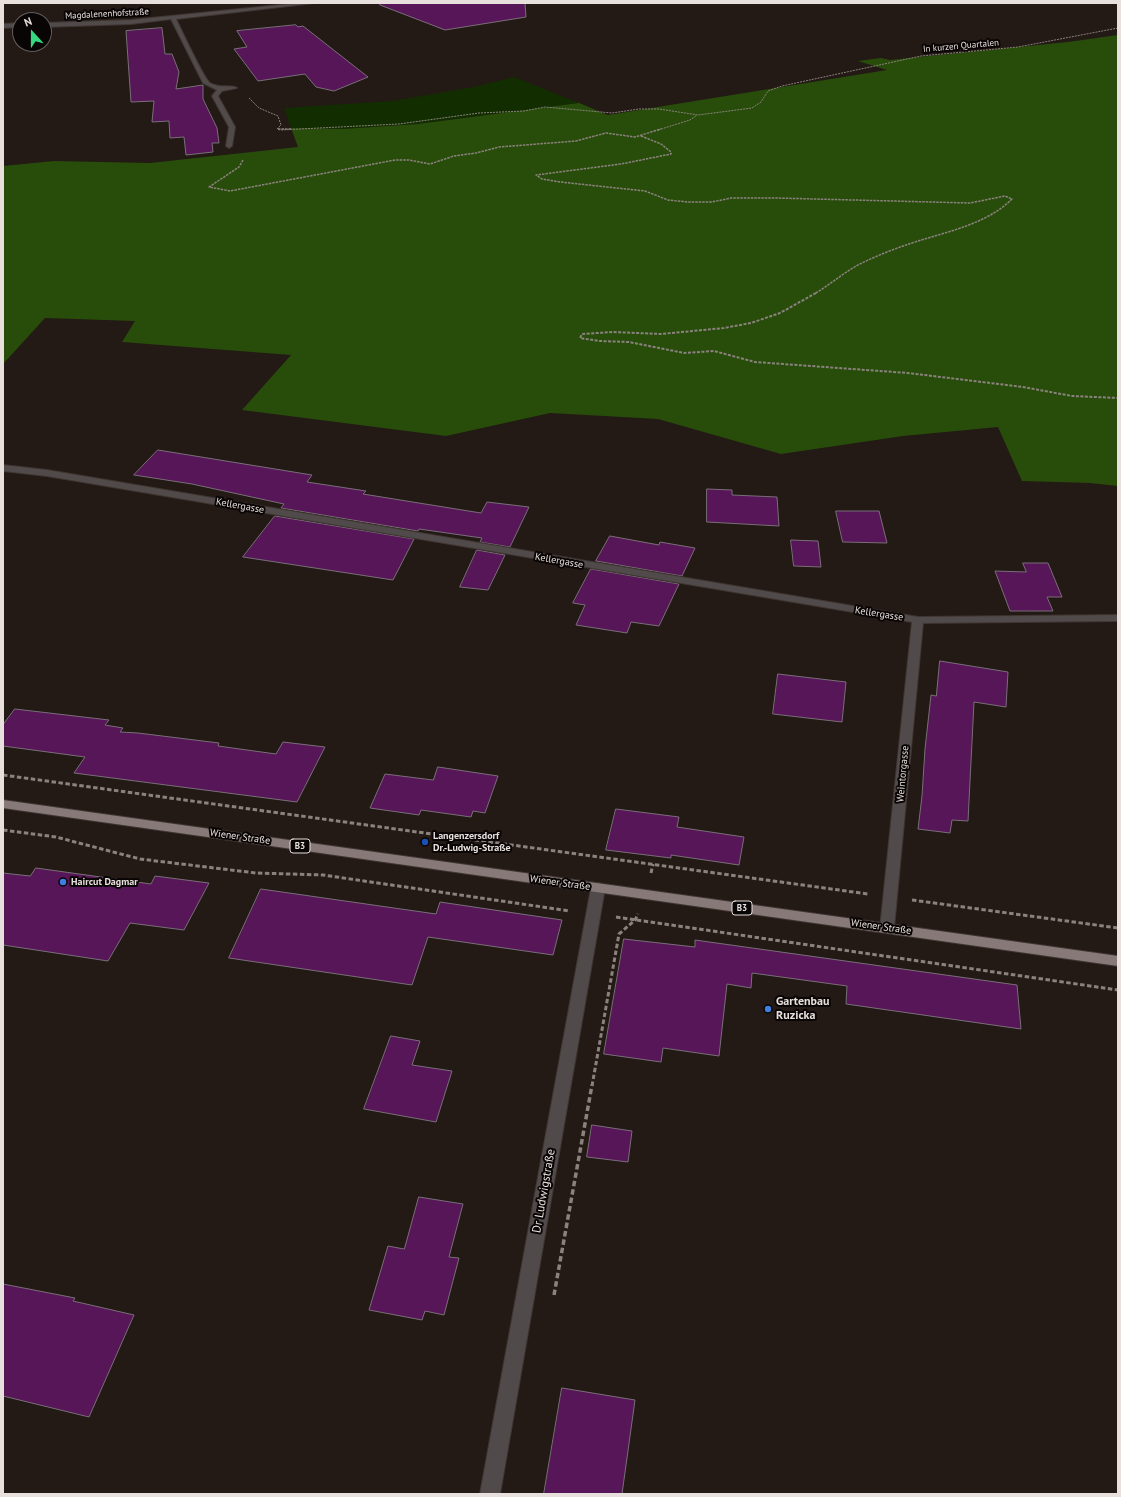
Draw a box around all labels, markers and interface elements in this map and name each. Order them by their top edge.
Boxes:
street label: Magdalenenhofstraße [65,6,149,22]
north arrow [12,12,52,52]
text: N [22,14,34,30]
street label: In kurzen Quartalen [922,37,1000,55]
street label: Kellergasse [215,496,265,516]
street label: Kellergasse [534,551,584,571]
street label: Kellergasse [854,604,904,624]
street label: Weintorgasse [895,745,911,803]
street label: Wiener Straße [209,827,271,847]
place label: Langenzersdorf Dr.-Ludwig-Straße [433,830,511,854]
marker: Langenzersdorf Dr.-Ludwig-Straße [420,837,430,847]
road number: B3 [290,839,310,853]
street label: Wiener Straße [529,873,591,893]
place label: Haircut Dagmar [71,876,138,888]
marker: Haircut Dagmar [58,877,68,887]
road number: B3 [732,901,752,915]
street label: Wiener Straße [850,917,912,937]
place label: Gartenbau Ruzicka [776,995,829,1023]
marker: Gartenbau Ruzicka [763,1004,773,1014]
street label: Dr Ludwigstraße [530,1148,558,1234]

